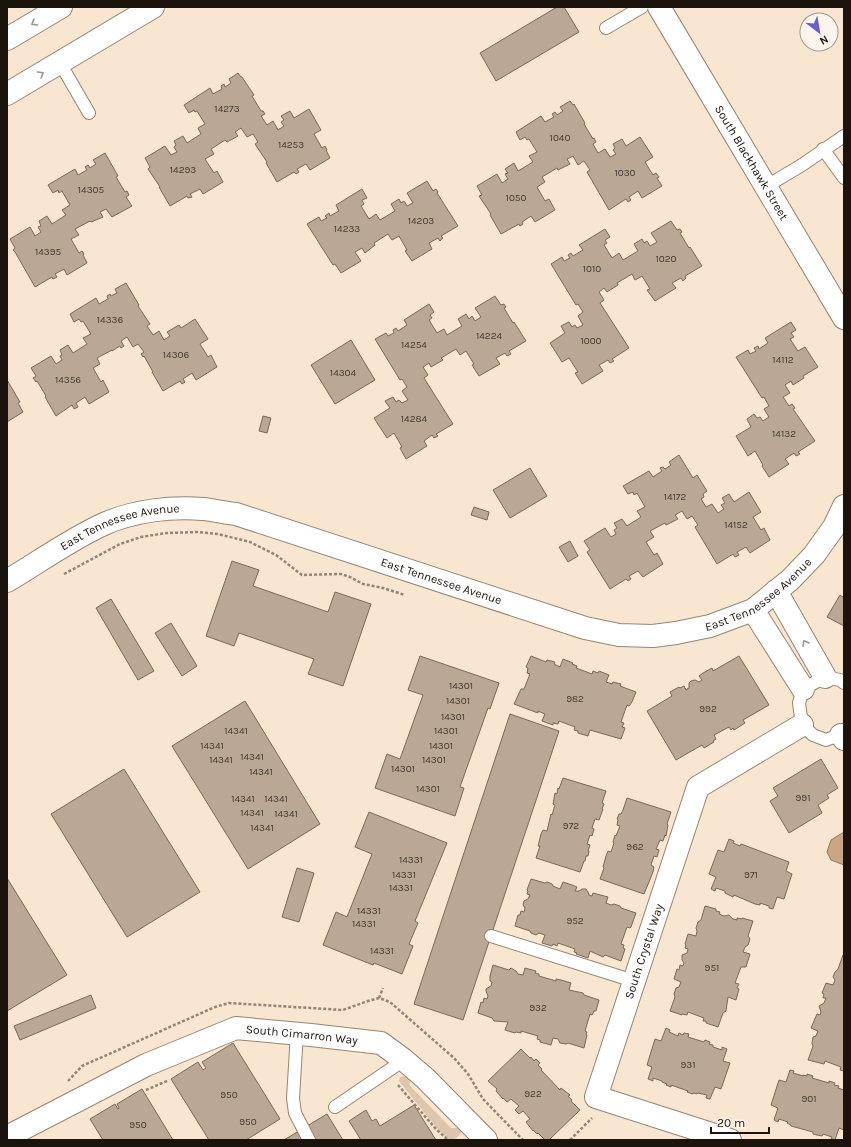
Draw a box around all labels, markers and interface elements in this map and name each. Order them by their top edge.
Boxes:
north arrow [799,12,839,52]
one-way arrow [31,18,38,25]
text: N [817,33,831,48]
one-way arrow [37,72,44,79]
house number: 14273 [214,103,240,115]
street label: South Blackhawk Street [712,103,791,223]
house number: 1040 [550,132,570,144]
house number: 14253 [278,139,304,151]
house number: 14293 [170,164,196,176]
house number: 1030 [614,167,636,179]
house number: 14305 [78,184,105,196]
house number: 1050 [506,192,526,204]
house number: 14203 [408,215,434,227]
house number: 14233 [334,223,360,235]
house number: 14395 [35,246,61,258]
house number: 1020 [656,253,677,265]
house number: 1010 [583,263,601,275]
house number: 14336 [97,314,123,326]
house number: 14224 [476,330,502,342]
house number: 1000 [580,335,602,347]
house number: 14254 [401,339,427,351]
house number: 14306 [163,349,189,361]
house number: 14112 [772,354,794,366]
house number: 14304 [330,367,357,379]
house number: 14356 [55,374,81,386]
house number: 14284 [401,413,428,425]
house number: 14132 [772,428,796,440]
house number: 14172 [664,491,687,503]
street label: East Tennessee Avenue [58,501,180,553]
house number: 14152 [724,519,748,531]
street label: East Tennessee Avenue [379,555,504,607]
street label: East Tennessee Avenue [704,555,814,634]
one-way arrow [803,640,810,647]
house number: 14301 [449,680,473,692]
house number: 982 [566,693,584,705]
house number: 14301 [446,695,470,707]
house number: 992 [699,703,717,715]
house number: 14301 [441,711,465,723]
house number: 14341 [224,725,248,737]
house number: 14301 [434,725,458,737]
house number: 14341 [200,740,224,752]
house number: 14301 [429,740,453,752]
house number: 14341 [240,751,264,763]
house number: 14341 [209,754,233,766]
house number: 14301 [422,754,446,766]
house number: 14301 [391,763,415,775]
house number: 14341 [249,766,273,778]
house number: 14301 [416,783,440,795]
house number: 991 [796,792,810,804]
house number: 14341 [231,793,255,805]
house number: 14341 [264,793,288,805]
house number: 14341 [240,807,264,819]
house number: 14341 [274,808,298,820]
house number: 972 [563,820,579,832]
house number: 14341 [250,822,274,834]
house number: 962 [626,841,644,853]
house number: 14331 [399,854,423,866]
house number: 14331 [392,869,416,881]
house number: 971 [744,869,758,881]
house number: 14331 [389,882,413,894]
street label: South Crystal Way [622,902,666,1001]
house number: 14331 [357,905,381,917]
house number: 952 [566,915,584,927]
house number: 14331 [352,918,376,930]
house number: 14331 [370,945,394,957]
house number: 951 [705,962,719,974]
house number: 932 [529,1002,547,1014]
street label: South Cimarron Way [245,1022,359,1047]
house number: 931 [680,1059,696,1071]
house number: 922 [524,1088,542,1100]
house number: 950 [220,1089,238,1101]
house number: 901 [801,1093,817,1105]
scale bar [711,1109,769,1135]
house number: 950 [239,1116,257,1128]
text: 20 m [717,1116,745,1130]
house number: 950 [129,1119,147,1131]

